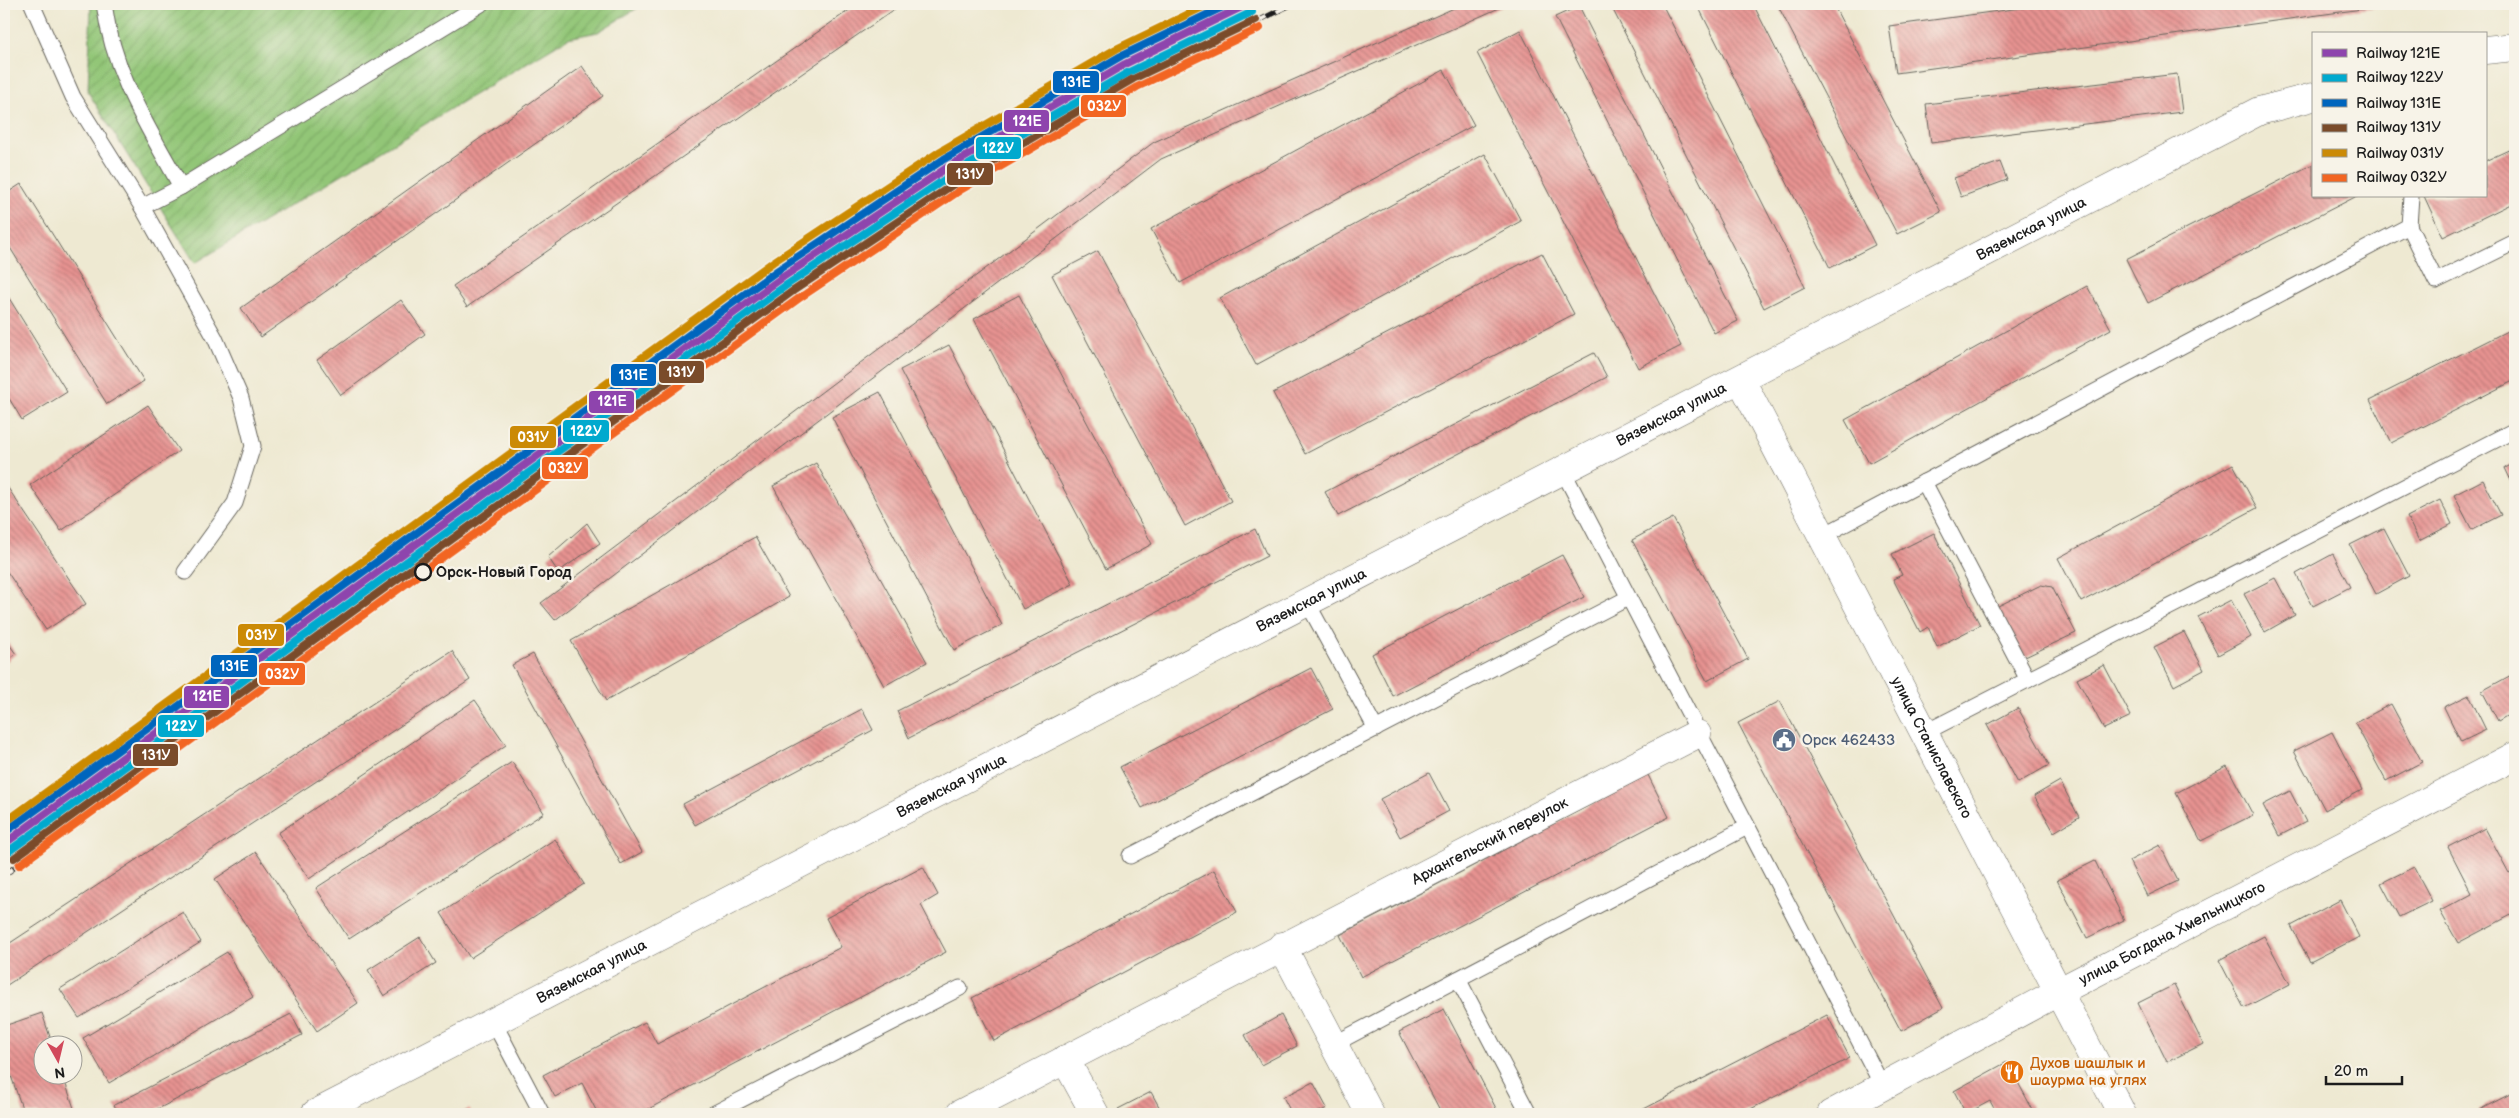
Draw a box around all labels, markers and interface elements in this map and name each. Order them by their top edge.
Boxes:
legend [2312,32,2486,198]
text: Railway 121Е [2356,44,2441,63]
text: Railway 122У [2356,68,2444,87]
line badge: 131Е [1052,70,1100,94]
text: 131Е [1061,74,1091,91]
line badge: 032У [1080,94,1127,118]
text: Railway 131Е [2356,94,2441,113]
text: 032У [1087,98,1121,115]
line badge: 121Е [1003,109,1050,133]
text: 121Е [1013,113,1042,130]
text: Railway 131У [2356,118,2441,137]
line badge: 122У [975,136,1022,160]
text: 122У [982,140,1014,157]
text: Railway 031У [2356,144,2444,163]
line badge: 131У [946,162,994,186]
text: 131У [956,166,985,183]
text: Railway 032У [2356,168,2447,187]
street label: Вяземская улица [1973,193,2090,265]
line badge: 131У [658,360,705,384]
line badge: 131Е [610,363,657,387]
text: 131У [667,364,696,381]
text: 131Е [618,367,648,384]
street label: Вяземская улица [1613,378,1730,451]
line badge: 121Е [588,390,635,414]
text: 121Е [598,393,627,410]
line badge: 122У [562,419,610,443]
text: 122У [570,423,602,440]
line badge: 031У [509,425,557,449]
text: 031У [517,429,549,446]
line badge: 032У [541,456,589,480]
text: 032У [548,460,582,477]
marker: Орск-Новый Город [414,563,432,581]
place label: Орск-Новый Город [436,563,572,582]
street label: Вяземская улица [1253,564,1370,637]
line badge: 031У [237,623,285,647]
text: 031У [245,627,277,644]
line badge: 131Е [210,654,258,678]
text: 131Е [219,658,249,675]
line badge: 032У [258,662,306,686]
text: 032У [265,666,299,683]
street label: улица Станиславского [1887,674,1976,822]
line badge: 121Е [183,685,230,709]
text: 121Е [193,688,222,705]
line badge: 122У [157,714,205,738]
text: 122У [165,718,197,735]
public building icon: Орск 462433 [1771,727,1797,753]
place label: Орск 462433 [1802,731,1895,750]
line badge: 131У [132,743,179,767]
text: 131У [142,747,171,764]
street label: Вяземская улица [893,750,1010,822]
street label: Архангельский переулок [1408,793,1571,890]
street label: улица Богдана Хмельницкого [2076,878,2269,990]
street label: Вяземская улица [533,936,650,1008]
north arrow [32,1036,82,1086]
scale bar [2326,1053,2403,1085]
place label: Духов шашлык и шаурма на углях [2030,1054,2147,1090]
restaurant icon: Духов шашлык и шаурма на углях [1999,1059,2025,1085]
text: 20 m [2334,1062,2368,1081]
text: N [53,1063,66,1082]

